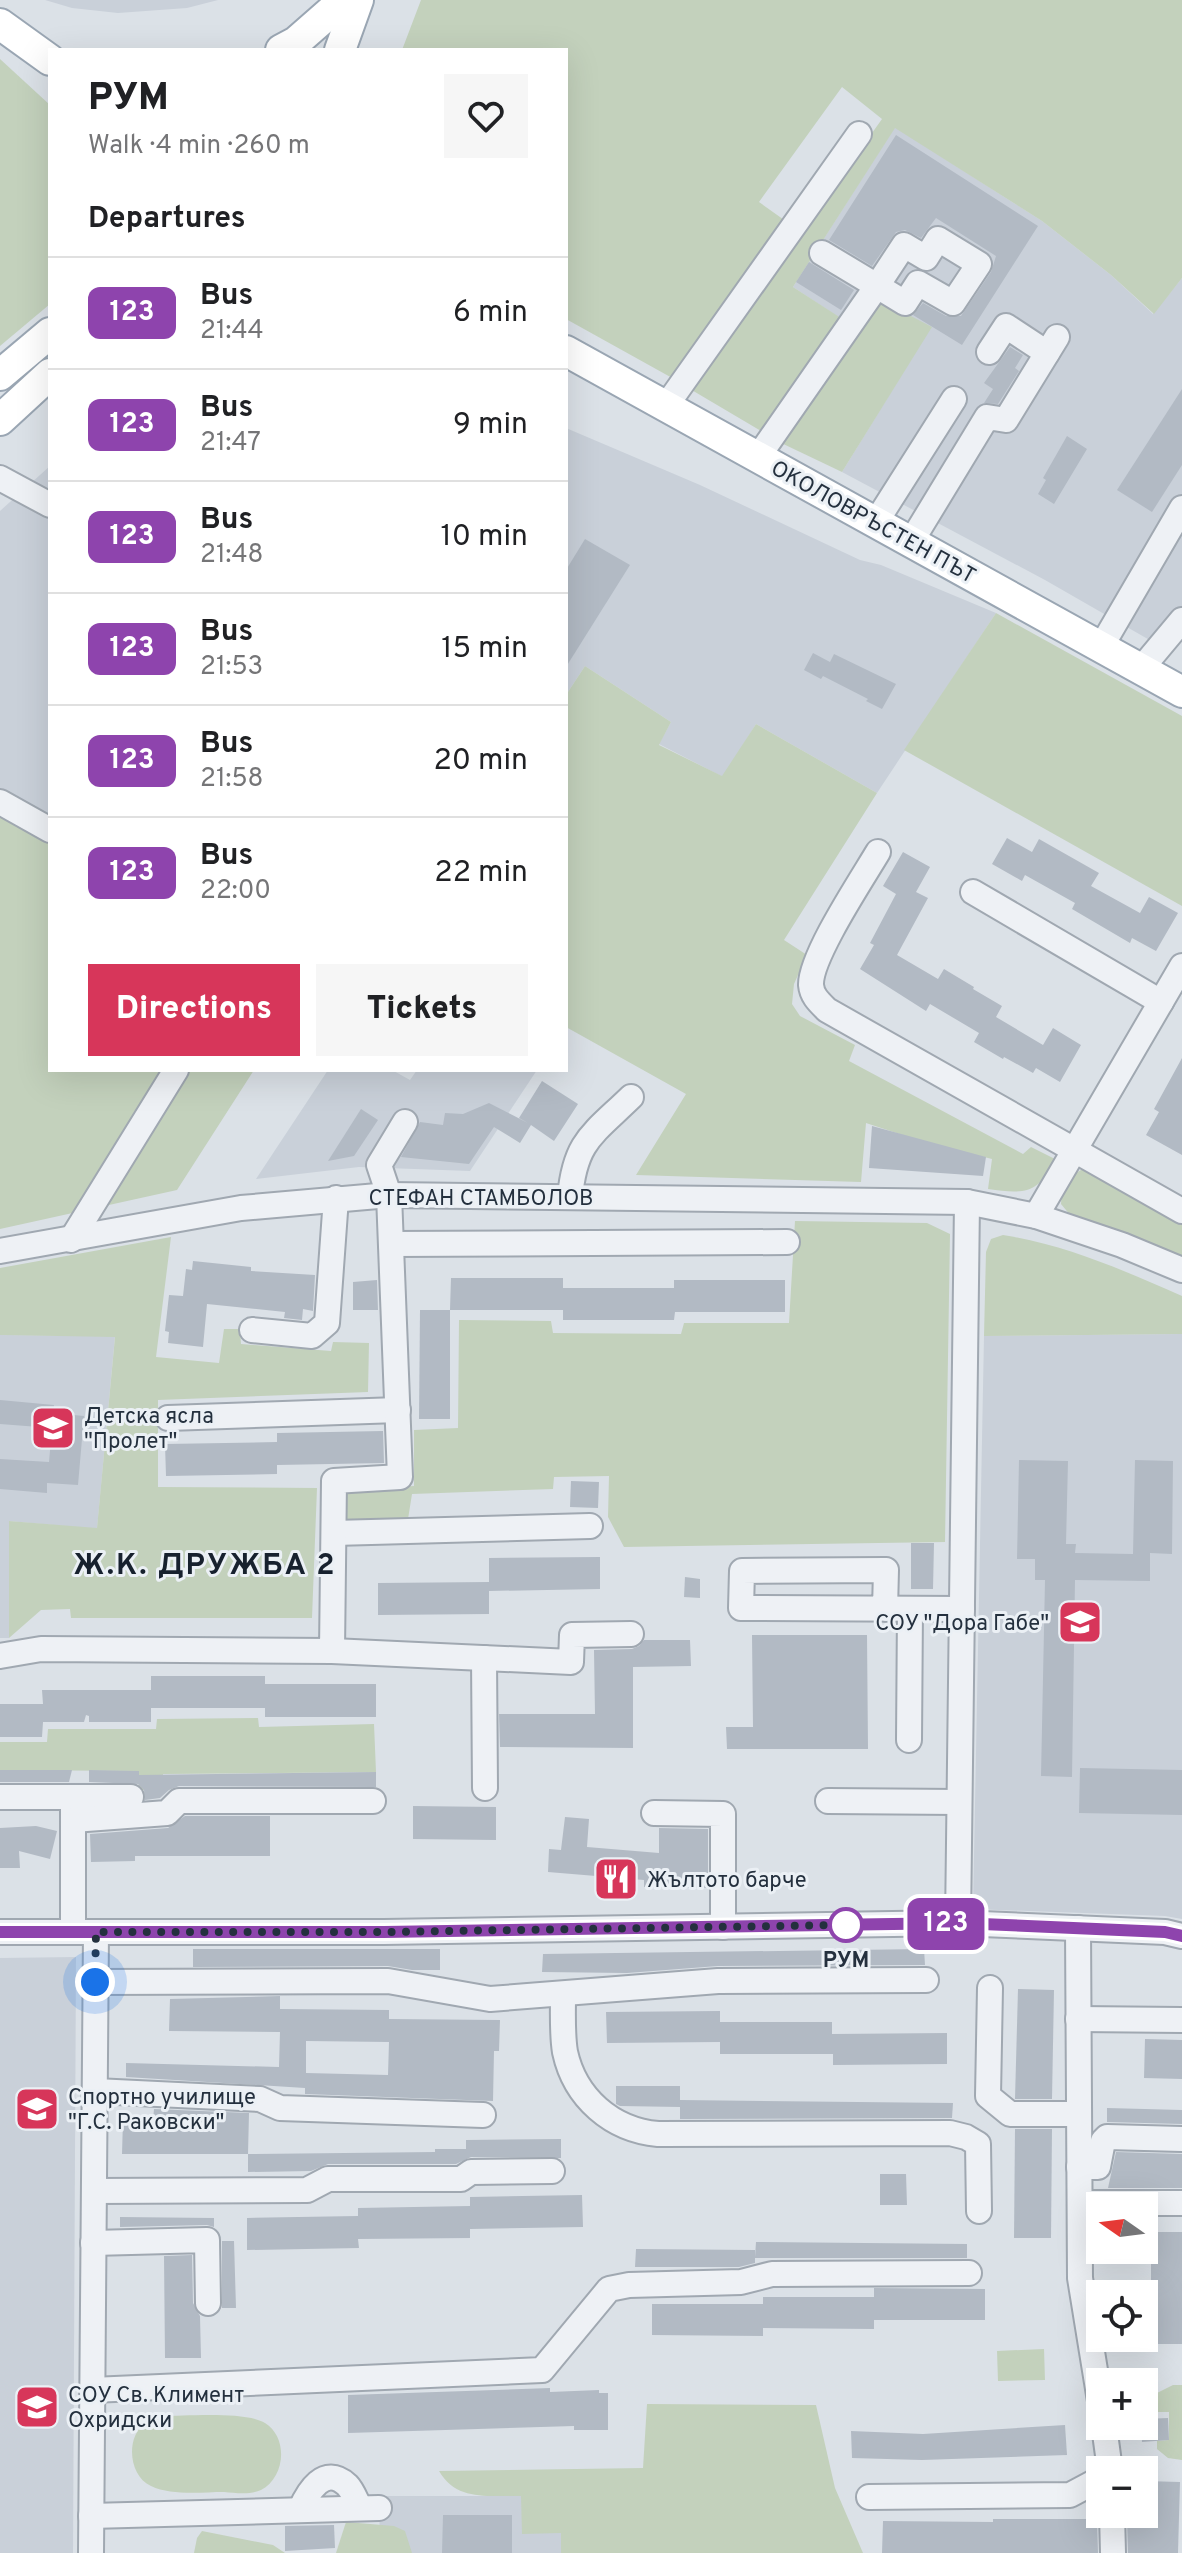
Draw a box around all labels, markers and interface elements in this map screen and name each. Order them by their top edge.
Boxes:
button: heart [444,74,528,158]
text: РУМ [88,75,169,124]
text: Walk · 4 min · 260 m [88,130,310,163]
text: Departures [88,201,246,238]
text: Bus [200,278,253,315]
text: 123 [109,295,155,331]
text: 6 min [453,295,528,332]
text: 21:44 [200,315,264,348]
text: Bus [200,390,253,427]
text: 123 [109,407,155,443]
text: 9 min [453,407,528,444]
text: 21:47 [200,427,261,460]
street label: ОКОЛОВРЪСТЕН ПЪТ [766,456,980,591]
text: Bus [200,502,253,539]
text: 123 [109,519,155,555]
text: 10 min [441,519,528,556]
text: 21:48 [200,539,264,572]
text: Bus [200,614,253,651]
text: 123 [109,631,155,667]
text: 15 min [441,631,528,668]
text: 21:53 [200,651,263,684]
text: Bus [200,726,253,763]
text: 123 [109,743,155,779]
text: 20 min [433,743,528,780]
text: 21:58 [200,763,264,796]
text: Bus [200,838,253,875]
text: 123 [109,855,155,891]
text: 22 min [434,855,528,892]
text: 22:00 [200,875,271,908]
button: Directions [88,964,300,1056]
button: Tickets [316,964,528,1056]
street label: СТЕФАН СТАМБОЛОВ [368,1186,594,1213]
school or university icon: Детска ясла "Пролет" [29,1404,77,1452]
place label: Детска ясла "Пролет" [84,1404,214,1456]
district label: Ж.К. ДРУЖБА 2 [73,1548,337,1585]
school or university icon: СОУ "Дора Габе" [1056,1598,1104,1646]
place label: СОУ "Дора Габе" [875,1611,1049,1638]
restaurant icon: Жълтото барче [592,1855,640,1903]
place label: Жълтото барче [647,1868,807,1895]
line badge: 123 [900,1898,992,1950]
text: 123 [923,1906,969,1942]
marker: РУМ [829,1908,863,1942]
place label: РУМ [823,1948,869,1975]
your location [75,1962,115,2002]
school or university icon: Спортно училище "Г.С. Раковски" [13,2085,61,2133]
place label: Спортно училище "Г.С. Раковски" [68,2085,256,2137]
north arrow [1086,2192,1158,2264]
map controls [1086,2192,1158,2528]
button: locate [1086,2280,1158,2352]
button: + [1086,2368,1158,2440]
school or university icon: СОУ Св. Климент Охридски [13,2383,61,2431]
place label: СОУ Св. Климент Охридски [68,2383,244,2435]
button: − [1086,2456,1158,2528]

